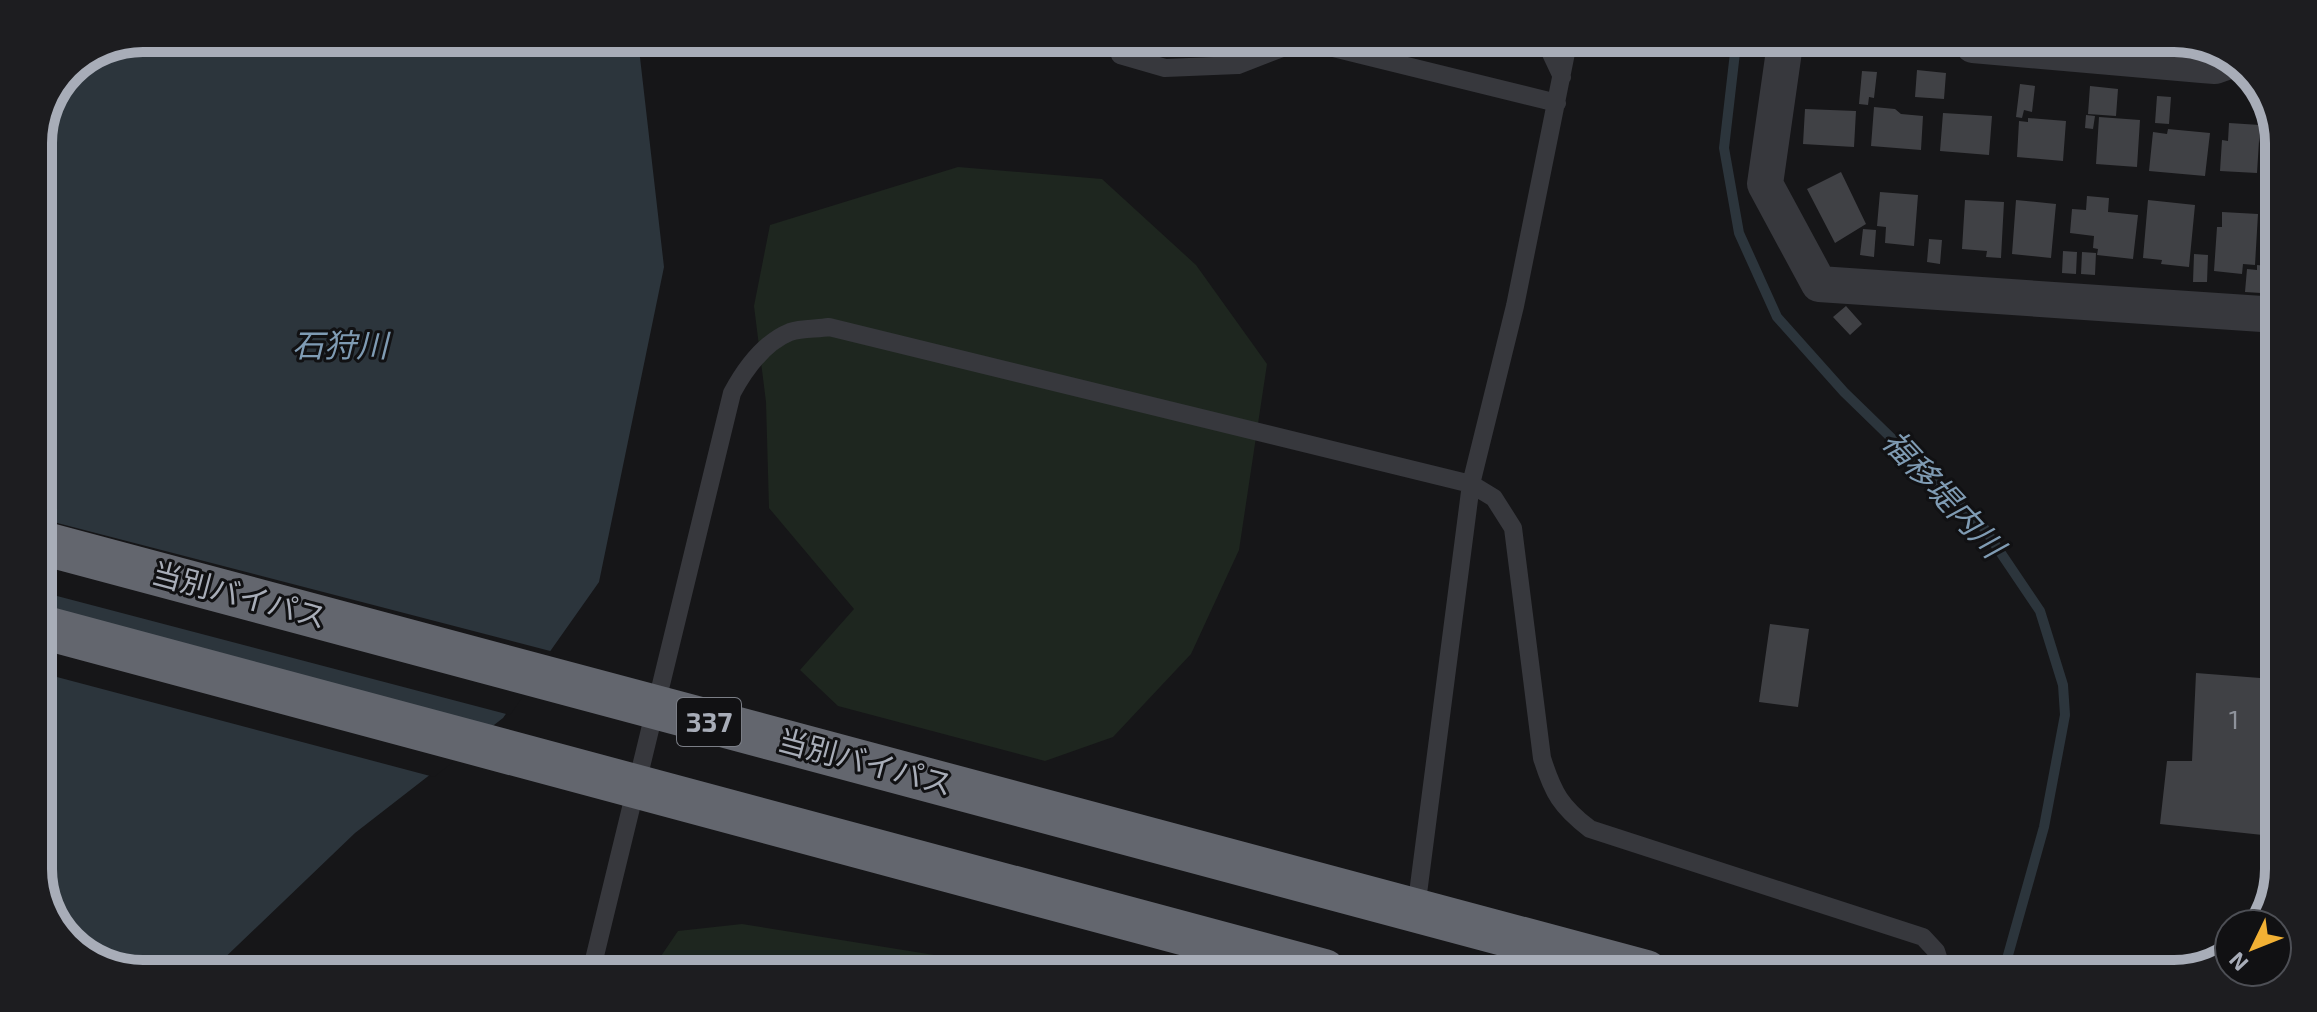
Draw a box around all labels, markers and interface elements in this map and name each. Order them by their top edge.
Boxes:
water label: 石狩川 [292,325,391,363]
water label: 福移堤内川 [1876,421,2015,566]
street label: 当別バイパス [148,553,331,635]
road number: 337 [677,698,741,746]
house number: 1 [2229,703,2239,734]
street label: 当別バイパス [774,720,957,802]
north arrow [2213,908,2293,988]
text: N [2223,948,2253,977]

